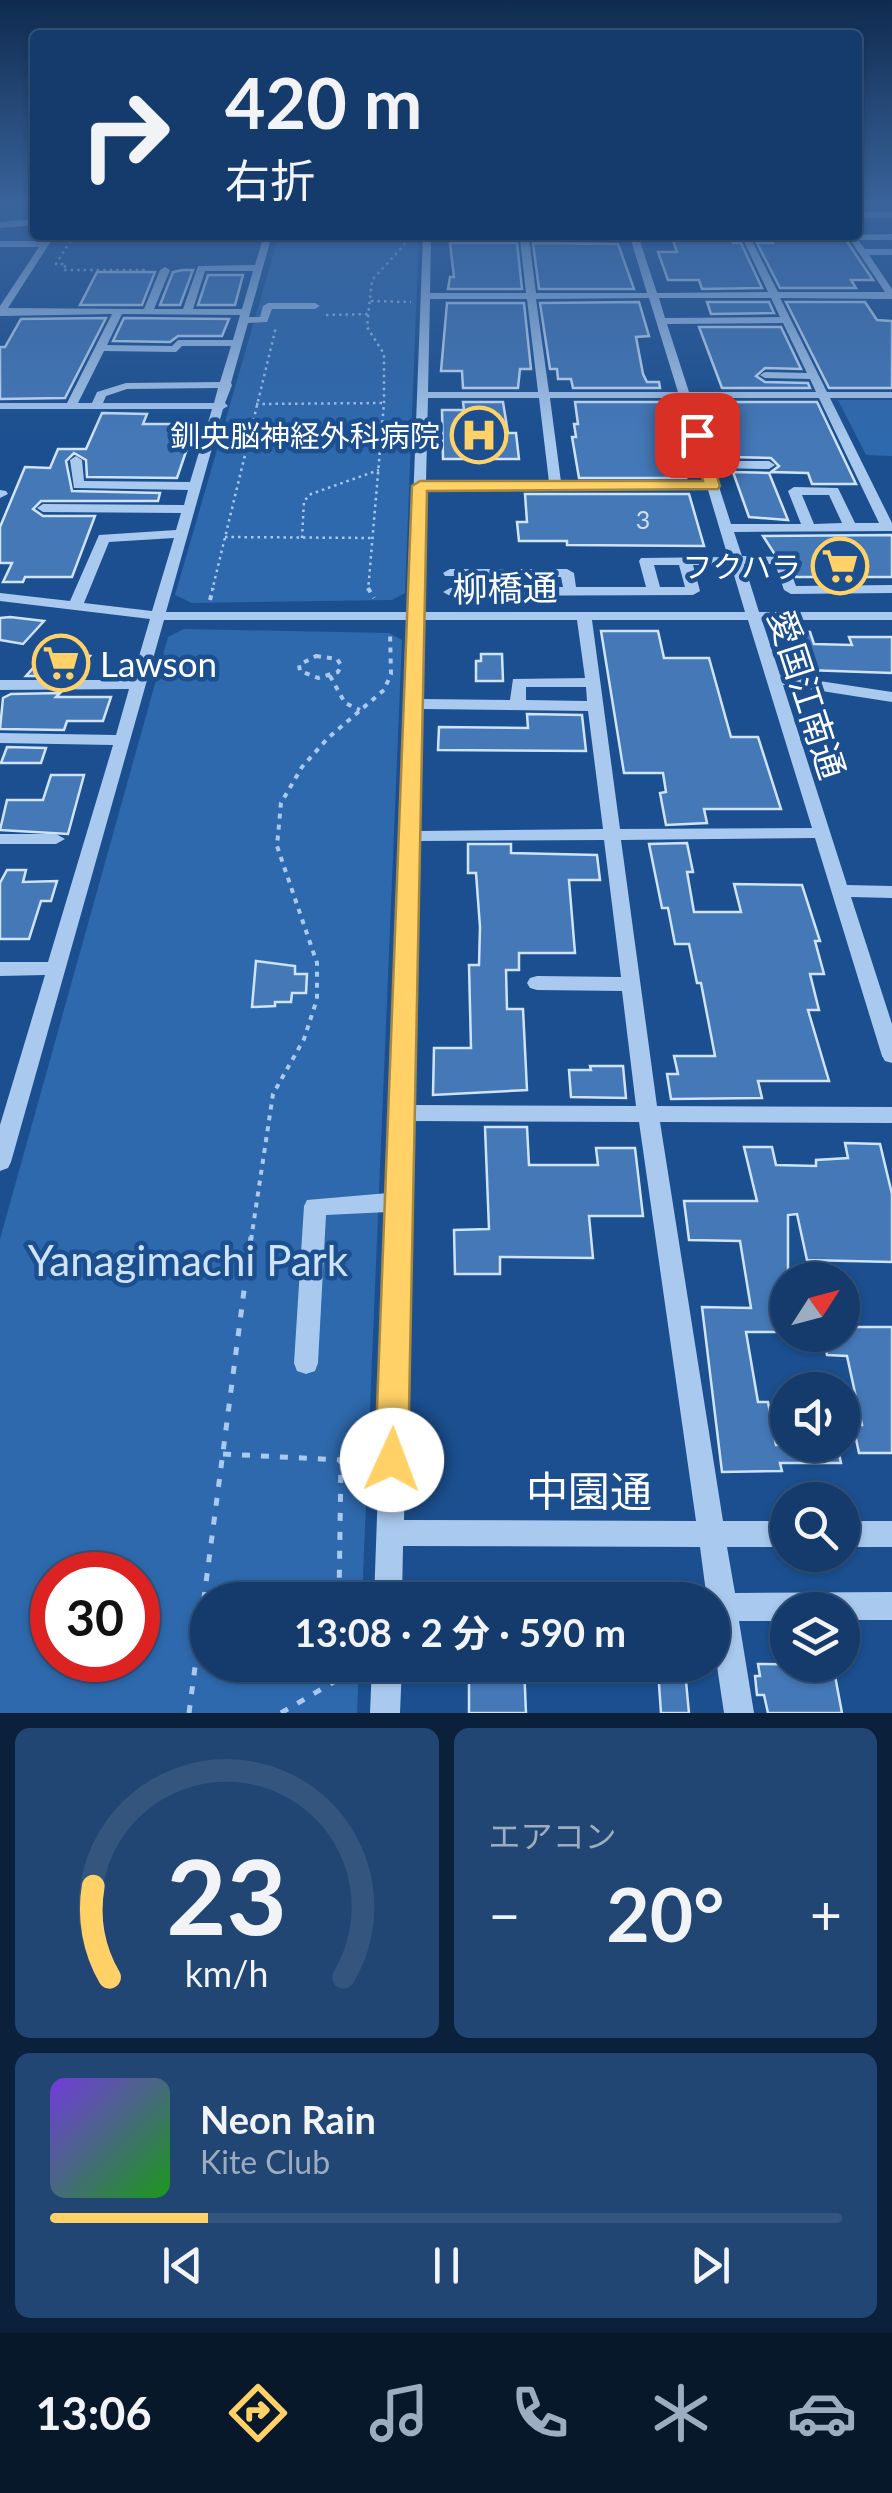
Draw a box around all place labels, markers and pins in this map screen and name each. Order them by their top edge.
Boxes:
pin [655,393,740,478]
hospital icon: 釧央脳神経外科病院 [449,405,509,465]
place label: 釧央脳神経外科病院 [170,417,440,453]
supermarket icon: フクハラ [810,536,870,596]
place label: フクハラ [683,548,801,584]
supermarket icon: Lawson [31,633,91,693]
place label: Lawson [100,642,217,684]

